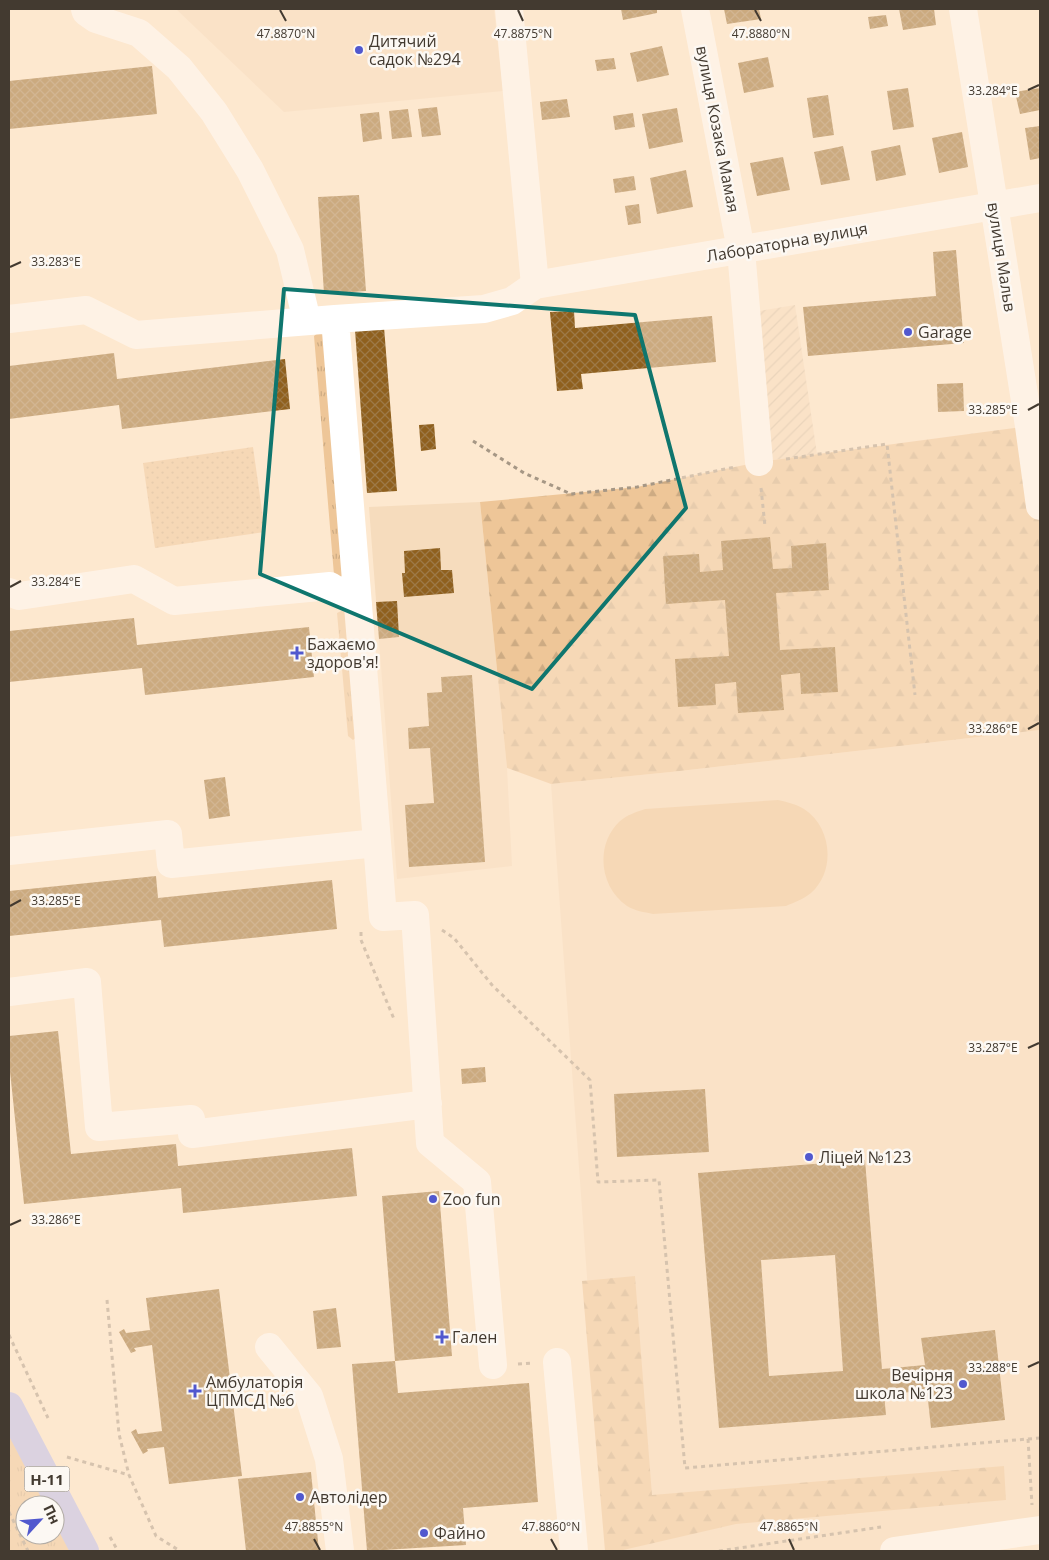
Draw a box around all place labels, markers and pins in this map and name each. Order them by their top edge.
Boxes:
place label: Дитячий садок №294 [369,30,461,70]
marker: Дитячий садок №294 [353,44,365,56]
place label: Garage [918,321,972,343]
marker: Garage [902,326,914,338]
place label: Бажаємо здоров'я! [307,633,379,673]
marker: Бажаємо здоров'я! [291,647,303,659]
place label: Ліцей №123 [819,1146,911,1168]
marker: Ліцей №123 [803,1151,815,1163]
place label: Zoo fun [443,1188,501,1210]
marker: Zoo fun [427,1193,439,1205]
place label: Гален [452,1326,497,1348]
marker: Гален [436,1331,448,1343]
place label: Вечірня школа №123 [855,1364,953,1404]
place label: Амбулаторія ЦПМСД №6 [206,1371,303,1411]
marker: Вечірня школа №123 [957,1378,969,1390]
marker: Амбулаторія ЦПМСД №6 [188,1384,202,1398]
place label: Автолідер [310,1486,388,1508]
marker: Автолідер [294,1491,306,1503]
place label: Файно [434,1522,486,1544]
marker: Файно [418,1527,430,1539]

